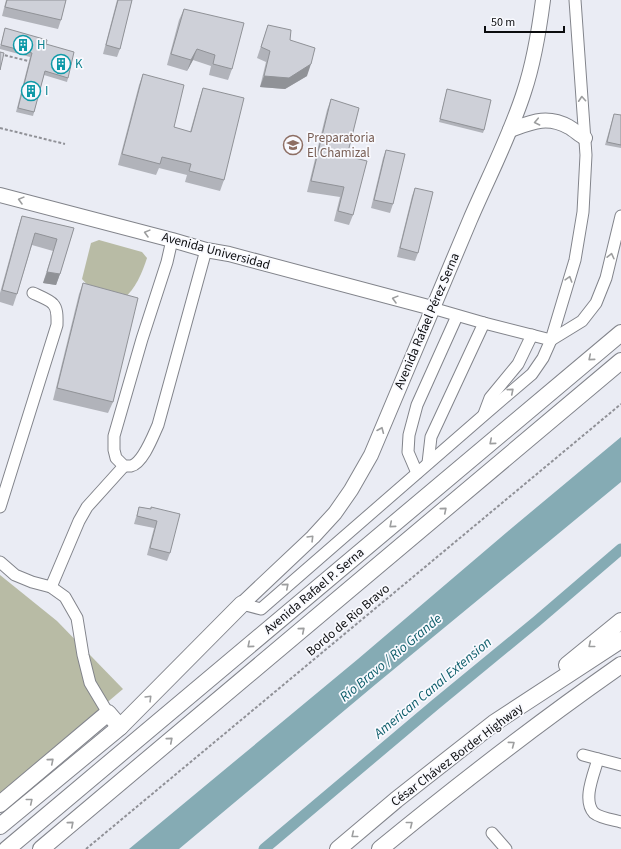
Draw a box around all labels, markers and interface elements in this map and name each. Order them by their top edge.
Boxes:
scale bar [485,8,564,34]
text: 50 m [491,14,515,31]
building icon: H [12,34,34,56]
place label: H [37,36,45,54]
building icon: K [50,53,72,75]
place label: K [75,55,83,73]
building icon: I [20,80,42,102]
place label: I [45,82,48,100]
one-way arrow [578,96,587,102]
one-way arrow [533,117,540,125]
place label: Preparatoria El Chamizal [307,129,375,162]
school or university icon: Preparatoria El Chamizal [282,134,304,156]
one-way arrow [18,197,25,205]
street label: Avenida Universidad [160,228,272,274]
one-way arrow [144,230,150,238]
street label: Avenida Rafael Pérez Serna [390,250,464,392]
one-way arrow [607,253,615,259]
one-way arrow [564,275,573,282]
one-way arrow [391,295,398,303]
one-way arrow [589,353,596,360]
one-way arrow [507,389,514,396]
one-way arrow [376,427,384,435]
one-way arrow [489,437,496,444]
one-way arrow [440,507,447,514]
one-way arrow [390,521,397,528]
one-way arrow [306,535,314,543]
street label: Avenida Rafael P. Serna [260,544,368,638]
street label: Bordo de Rio Bravo [302,580,394,660]
one-way arrow [281,584,289,591]
water label: Río Bravo / Rio Grande [336,609,447,707]
one-way arrow [297,627,305,634]
water label: American Canal Extension [369,633,496,744]
one-way arrow [247,641,254,648]
one-way arrow [588,641,595,648]
one-way arrow [144,695,152,703]
street label: César Chávez Border Highway [387,699,527,811]
one-way arrow [166,738,173,745]
one-way arrow [508,742,515,749]
one-way arrow [47,759,54,766]
one-way arrow [26,799,33,806]
one-way arrow [66,821,73,828]
one-way arrow [405,822,412,829]
one-way arrow [352,831,359,838]

